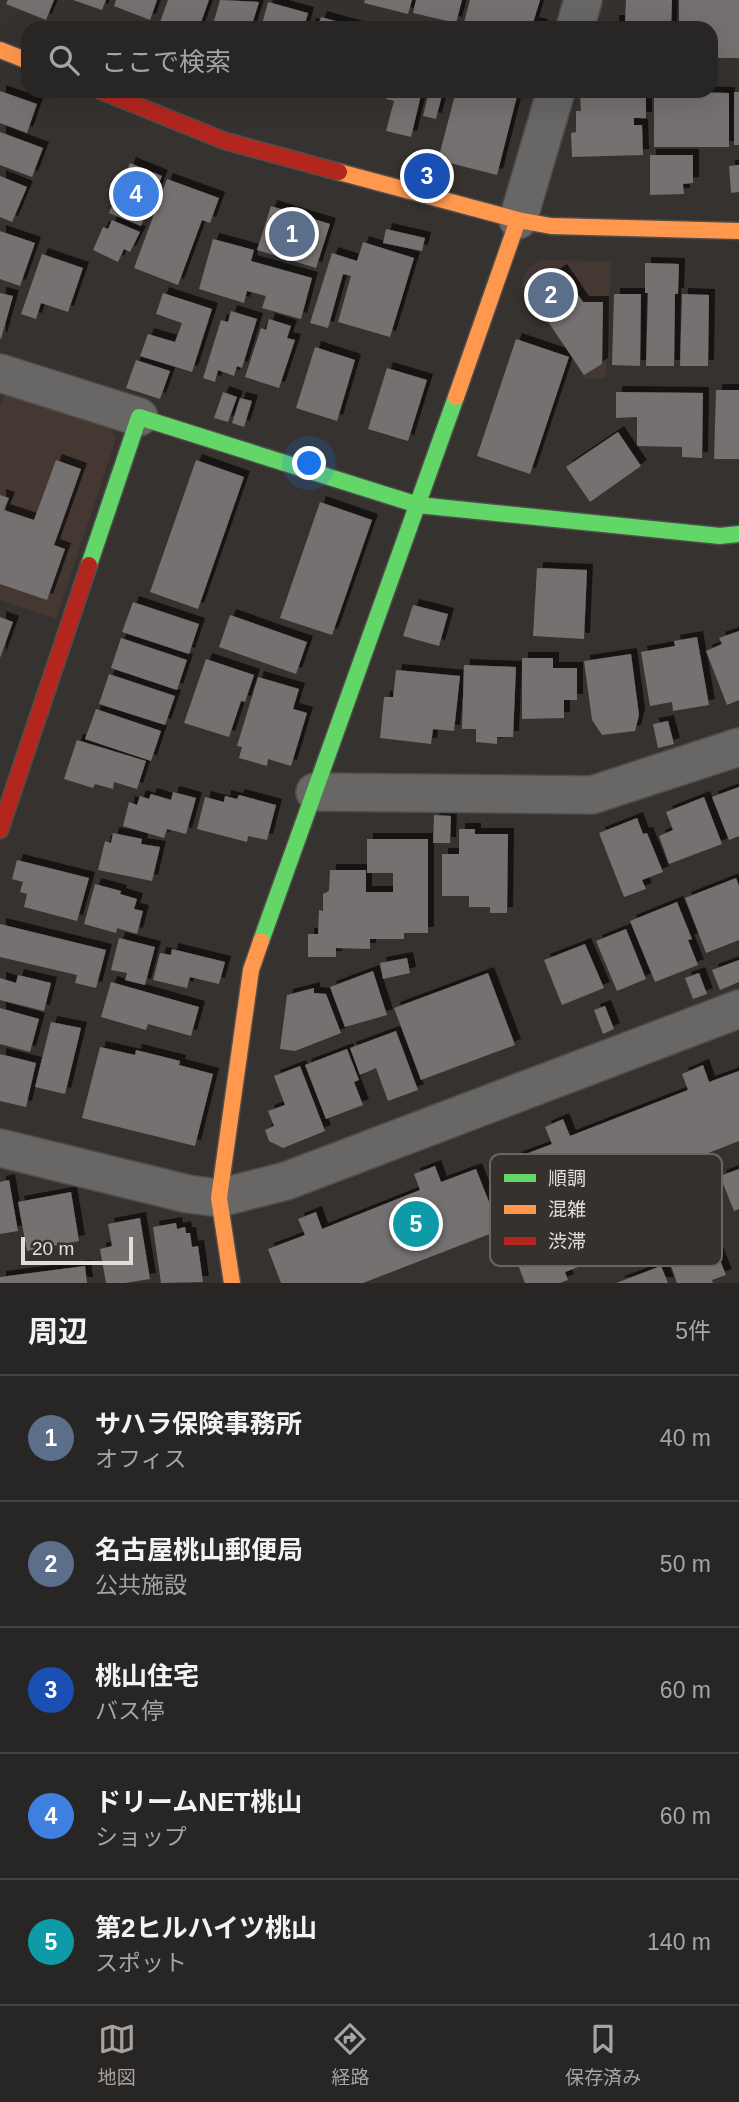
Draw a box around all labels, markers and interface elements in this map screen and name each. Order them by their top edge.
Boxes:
search box [21,21,718,98]
icon: search [45,41,83,79]
text: ここで検索 [101,47,231,77]
pin: 3 [404,150,450,202]
pin: 4 [113,168,159,220]
pin: 1 [269,208,315,260]
pin: 2 [528,269,574,321]
your location [292,446,326,480]
legend [490,1154,722,1266]
text: 順調 [548,1168,586,1189]
pin: 5 [393,1198,439,1250]
text: 混雑 [548,1199,586,1220]
text: 渋滞 [548,1231,586,1252]
scale bar [21,1234,133,1266]
text: 20 m [32,1238,74,1259]
text: 周辺 [28,1315,88,1348]
text: 5件 [675,1318,711,1344]
text: サハラ保険事務所 [95,1409,302,1439]
text: 1 [45,1425,57,1451]
text: 40 m [660,1425,711,1451]
text: オフィス [95,1446,187,1472]
text: 名古屋桃山郵便局 [95,1535,303,1565]
text: 2 [45,1551,57,1577]
text: 50 m [660,1551,711,1577]
text: 公共施設 [95,1572,187,1598]
text: 桃山住宅 [95,1661,199,1691]
text: 3 [45,1677,57,1703]
text: 60 m [660,1677,711,1703]
text: バス停 [95,1698,164,1724]
text: ドリームNET桃山 [95,1787,302,1817]
text: 4 [45,1803,57,1829]
text: 60 m [660,1803,711,1829]
text: ショップ [95,1824,187,1850]
text: 第2ヒルハイツ桃山 [95,1913,317,1943]
text: 5 [45,1929,57,1955]
text: 140 m [647,1929,711,1955]
text: スポット [95,1950,187,1976]
tab: 地図 [98,2020,136,2089]
tab: 経路 [331,2020,369,2089]
tab: 保存済み [565,2020,641,2089]

